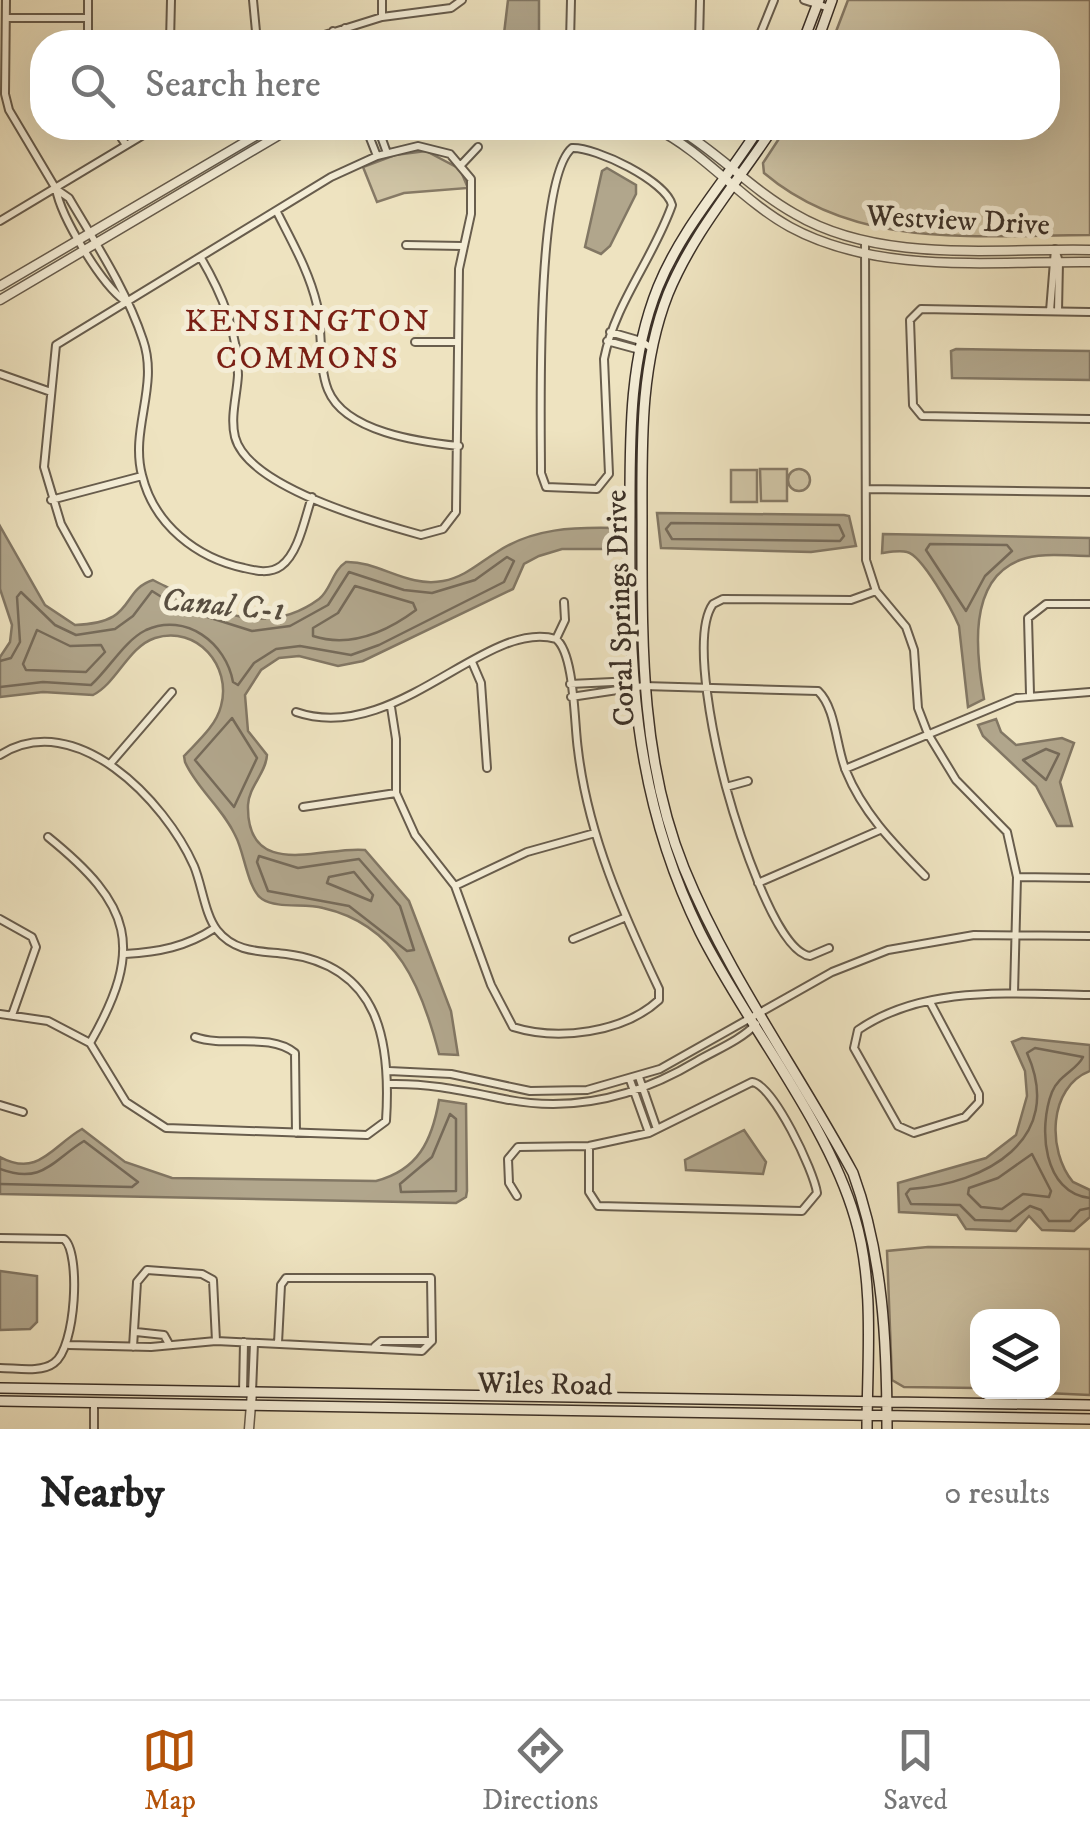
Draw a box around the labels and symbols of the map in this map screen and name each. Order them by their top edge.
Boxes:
street label: Westview Drive [864,198,1051,244]
district label: KENSINGTON COMMONS [184,302,432,379]
street label: Coral Springs Drive [598,489,644,727]
water label: Canal C-1 [160,581,286,631]
street label: Wiles Road [476,1365,613,1405]

